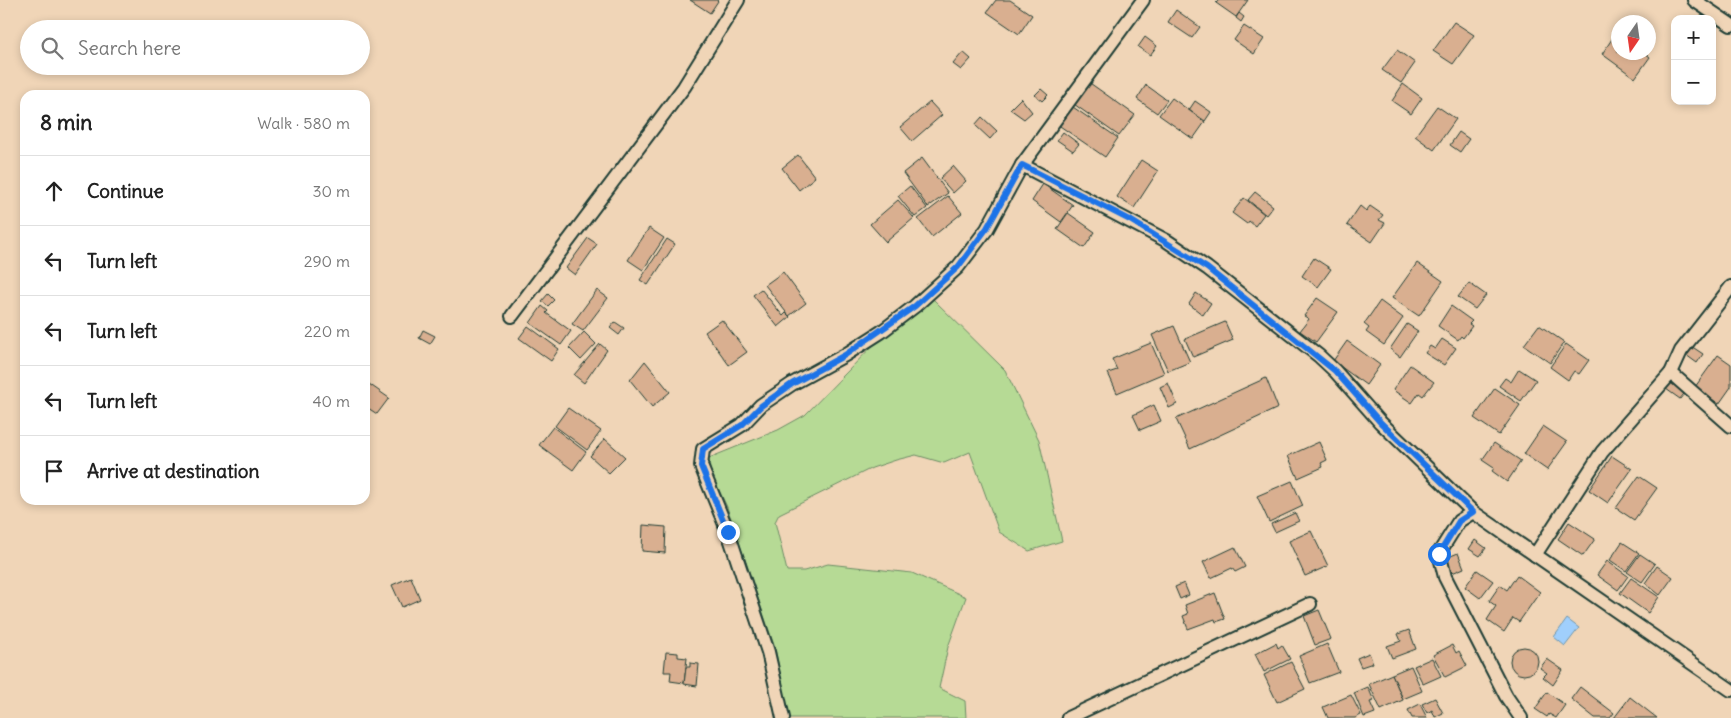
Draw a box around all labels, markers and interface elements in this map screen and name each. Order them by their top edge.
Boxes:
north arrow [1611,15,1656,60]
map controls [1671,15,1716,105]
button: + [1671,15,1716,60]
search box [20,20,370,75]
icon: search [38,34,66,62]
text: Search here [78,36,181,60]
button: − [1671,60,1716,105]
text: 8 min [40,109,92,136]
text: Walk · 580 m [257,113,350,133]
icon: ahead [40,177,68,205]
text: Continue [87,179,164,203]
text: 30 m [313,181,350,201]
icon: left [40,247,68,275]
text: Turn left [87,249,157,273]
text: 290 m [304,251,350,271]
icon: left [40,317,68,345]
text: Turn left [87,319,157,343]
text: 220 m [304,321,350,341]
icon: left [40,387,68,415]
text: Turn left [87,389,157,413]
text: 40 m [312,391,350,411]
icon: arrive [40,457,68,485]
text: Arrive at destination [87,459,260,483]
route end [717,521,740,544]
route start [1428,543,1451,566]

